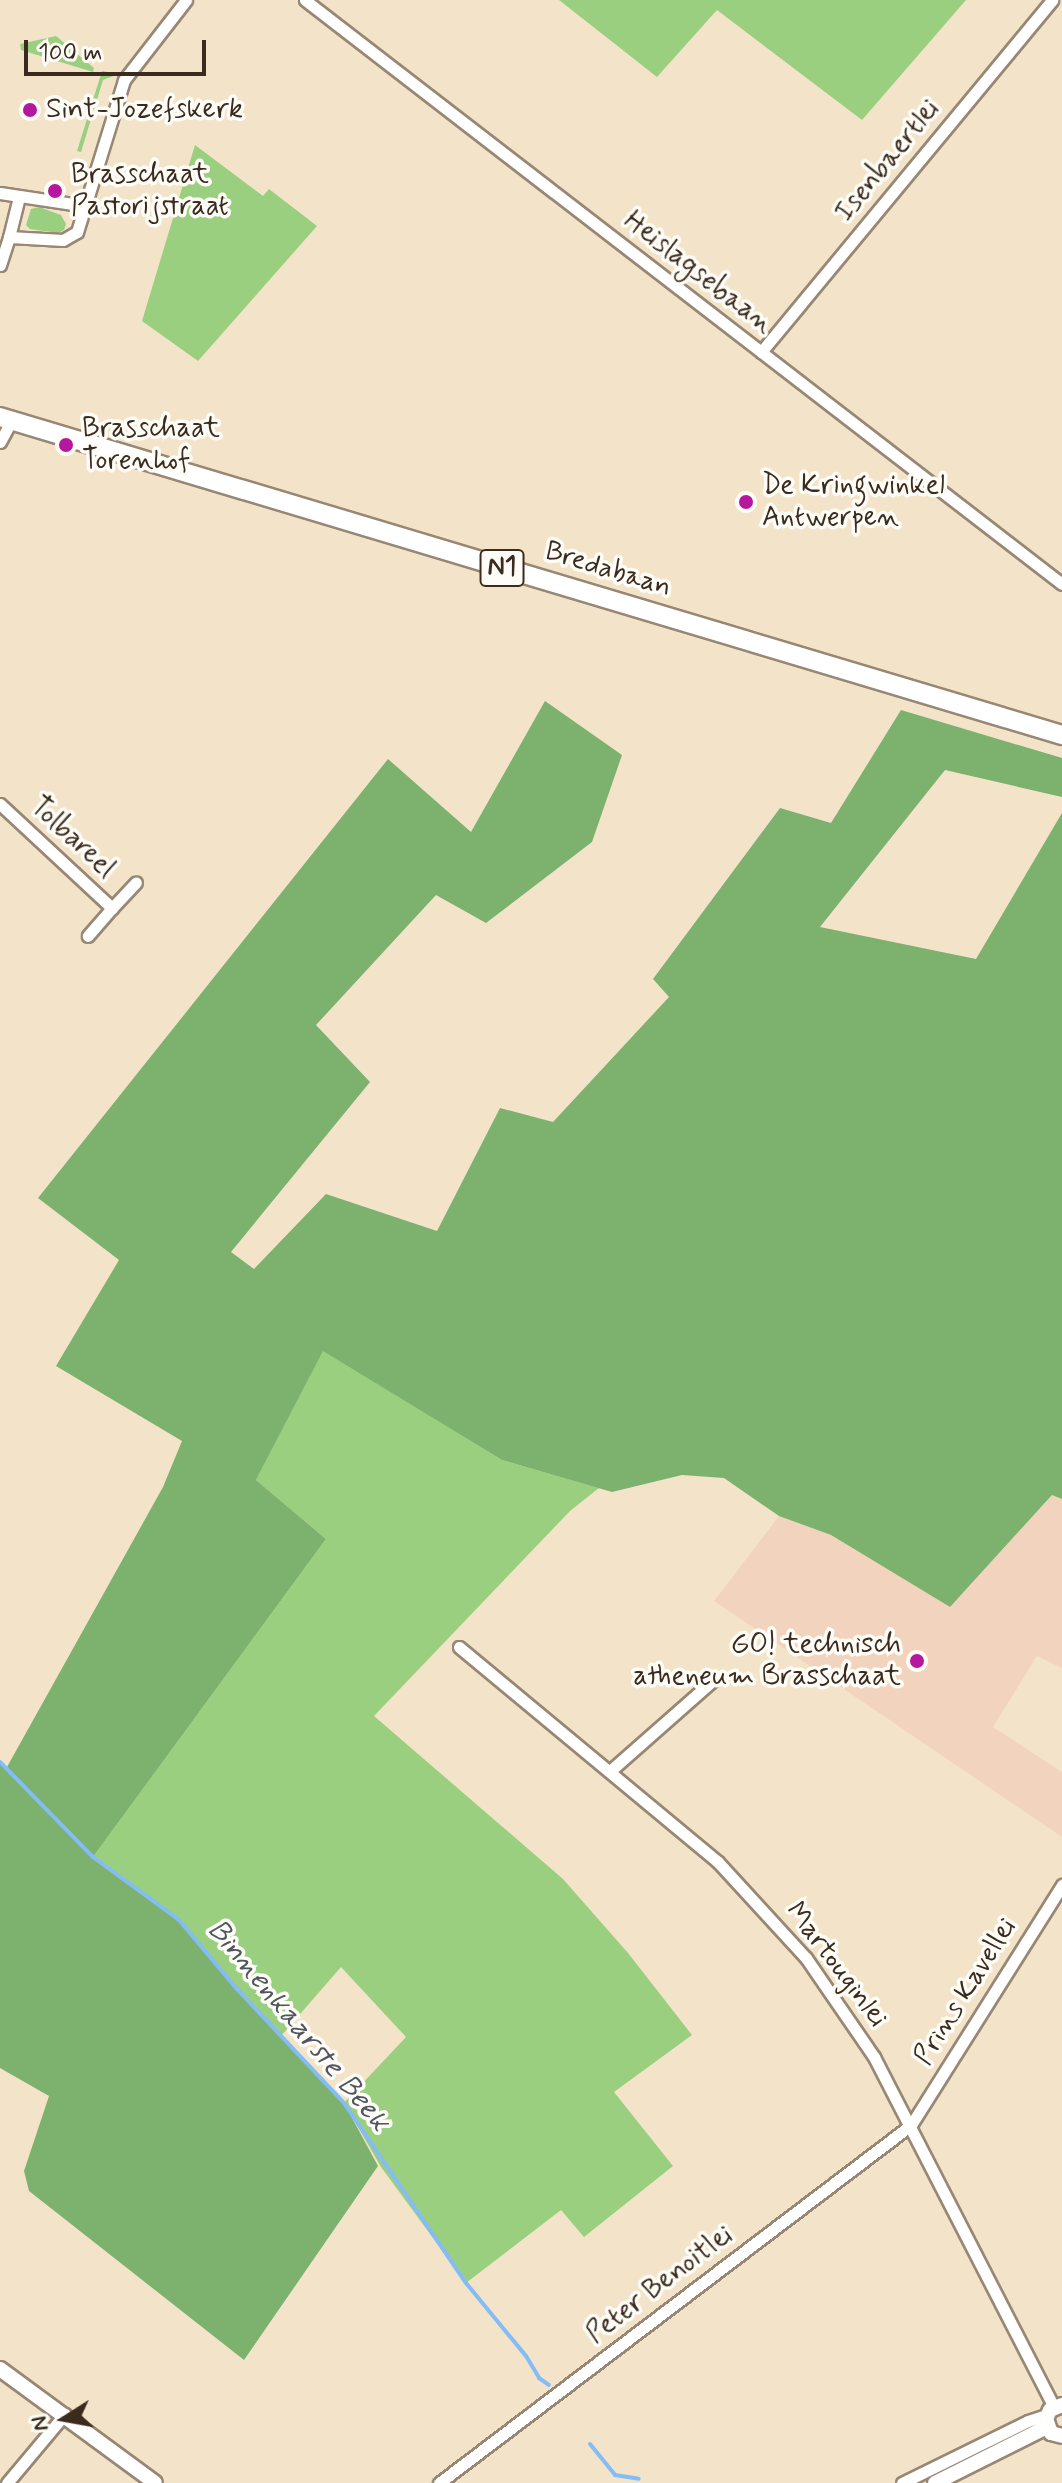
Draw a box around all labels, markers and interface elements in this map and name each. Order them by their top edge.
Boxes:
scale bar [28,24,210,74]
text: 100 m [38,38,102,69]
place label: Sint-Jozefskerk [46,93,243,127]
street label: Isenbaertlei [828,93,948,229]
marker: Sint-Jozefskerk [21,101,39,119]
place label: Brasschaat Pastorijstraat [71,158,229,224]
marker: Brasschaat Pastorijstraat [46,182,64,200]
street label: Heislagsebaan [617,204,779,342]
place label: Brasschaat Torenhof [82,412,220,478]
marker: Brasschaat Torenhof [57,436,75,454]
place label: De Kringwinkel Antwerpen [762,469,954,535]
marker: De Kringwinkel Antwerpen [737,493,755,511]
street label: Bredabaan [541,535,675,605]
road number: N1 [478,546,526,590]
street label: Tolbareel [22,790,122,886]
place label: GO! technisch atheneum Brasschaat [635,1628,901,1694]
marker: GO! technisch atheneum Brasschaat [908,1652,926,1670]
street label: Martouginlei [778,1896,894,2034]
street label: Prins Kavellei [907,1912,1025,2072]
water label: Binnenkaarste Beek [199,1913,397,2139]
street label: Peter Benoitlei [580,2219,740,2351]
north arrow [24,2379,104,2459]
text: N [25,2414,56,2433]

